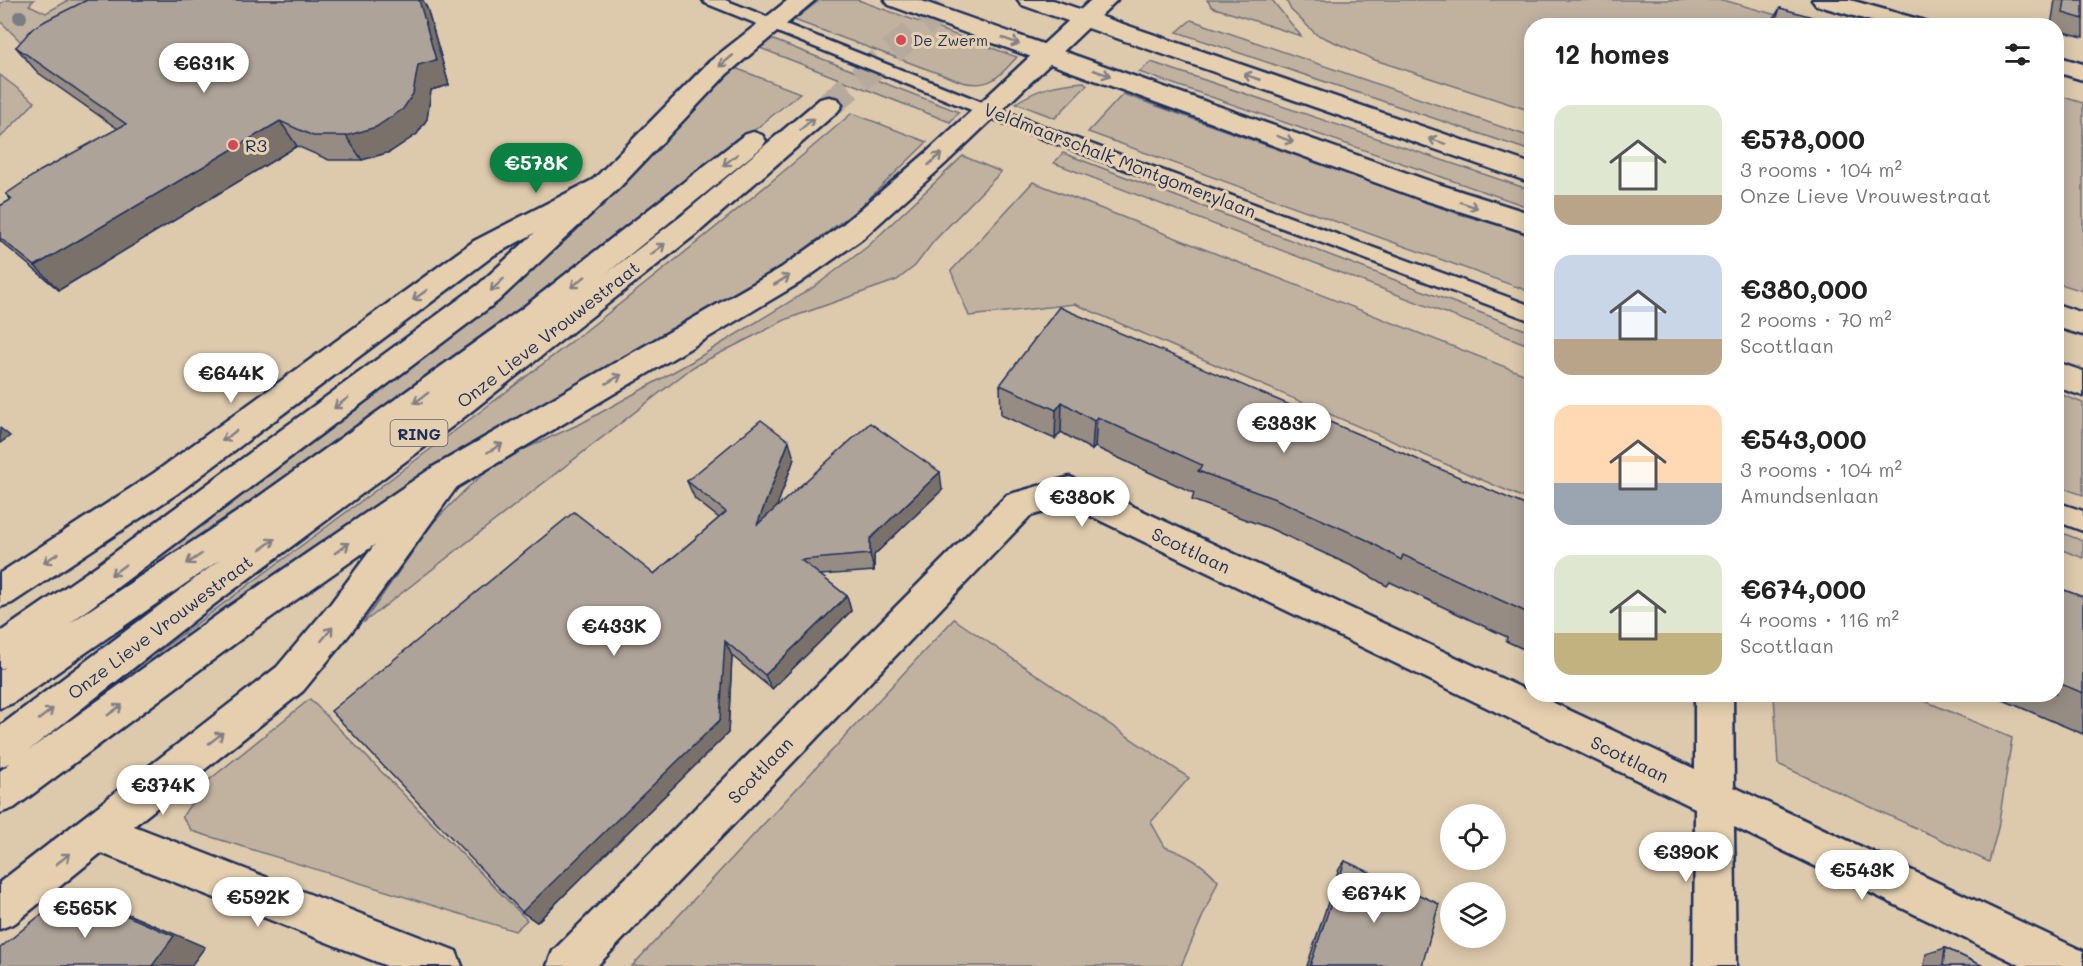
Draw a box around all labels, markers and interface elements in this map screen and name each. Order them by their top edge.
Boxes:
place label: De Zwerm [913,30,988,50]
marker: De Zwerm [894,33,908,47]
one-way arrow [1001,37,1020,48]
text: 12 homes [1554,37,1670,71]
icon: filters [2001,38,2034,71]
pin: €631K [162,43,246,94]
text: €631K [173,49,235,75]
one-way arrow [719,54,734,68]
one-way arrow [1092,69,1110,80]
one-way arrow [1243,70,1262,81]
street label: Veldmaarschalk Montgomerylaan [980,97,1260,223]
one-way arrow [799,117,814,131]
text: €578,000 [1740,122,1865,156]
icon: home [1602,129,1674,201]
place label: R3 [245,133,267,157]
one-way arrow [1275,134,1294,145]
one-way arrow [1428,134,1446,145]
marker: R3 [226,138,240,152]
pin: €578K [494,143,578,194]
text: €578K [504,149,568,175]
one-way arrow [927,152,942,166]
one-way arrow [722,153,738,166]
text: 3 rooms · 104 m² [1740,156,1902,182]
text: Onze Lieve Vrouwestraat [1740,182,1991,208]
one-way arrow [1459,200,1478,211]
one-way arrow [650,243,666,256]
street label: Onze Lieve Vrouwestraat [452,255,644,413]
text: €380,000 [1740,272,1868,306]
one-way arrow [773,274,790,286]
one-way arrow [570,275,586,288]
one-way arrow [489,278,504,292]
icon: home [1602,279,1674,351]
one-way arrow [413,289,429,301]
text: 2 rooms · 70 m² [1740,306,1892,332]
text: Scottlaan [1740,332,1834,358]
pin: €644K [189,353,273,404]
text: €644K [198,359,264,385]
one-way arrow [606,373,623,385]
one-way arrow [414,392,430,404]
one-way arrow [334,397,350,409]
pin: €383K [1242,403,1326,454]
text: €383K [1251,409,1317,435]
road number: RING [390,420,448,446]
text: €543,000 [1740,422,1867,456]
icon: home [1602,429,1674,501]
one-way arrow [222,430,238,442]
one-way arrow [486,442,504,453]
text: 3 rooms · 104 m² [1740,456,1902,482]
pin: €380K [1040,477,1124,528]
text: Amundsenlaan [1740,482,1879,508]
text: €380K [1049,483,1115,509]
street label: Scottlaan [1148,521,1234,579]
one-way arrow [260,538,276,551]
one-way arrow [333,542,350,554]
street label: Onze Lieve Vrouwestraat [63,549,257,705]
one-way arrow [44,552,60,564]
one-way arrow [186,553,203,565]
one-way arrow [110,564,126,576]
text: €674,000 [1740,572,1866,606]
icon: home [1602,579,1674,651]
pin: €433K [572,606,656,657]
text: 4 rooms · 116 m² [1740,606,1899,632]
text: €433K [581,612,647,638]
one-way arrow [320,627,334,642]
text: Scottlaan [1740,632,1834,658]
one-way arrow [106,704,122,716]
one-way arrow [38,707,54,720]
street label: Scottlaan [1587,730,1673,788]
one-way arrow [207,731,223,744]
street label: Scottlaan [722,731,798,809]
pin: €374K [121,765,205,816]
text: €374K [130,771,196,797]
map controls [1440,804,1506,948]
button: locate [1440,804,1506,870]
pin: €390K [1644,832,1728,883]
text: €390K [1653,838,1719,864]
pin: €543K [1820,850,1904,901]
one-way arrow [54,852,70,865]
text: €543K [1829,856,1895,882]
pin: €674K [1332,873,1416,924]
pin: €592K [216,877,300,928]
text: €674K [1341,879,1407,905]
button: layers [1440,882,1506,948]
text: €592K [226,883,290,909]
pin: €565K [43,888,127,939]
text: €565K [53,894,117,920]

